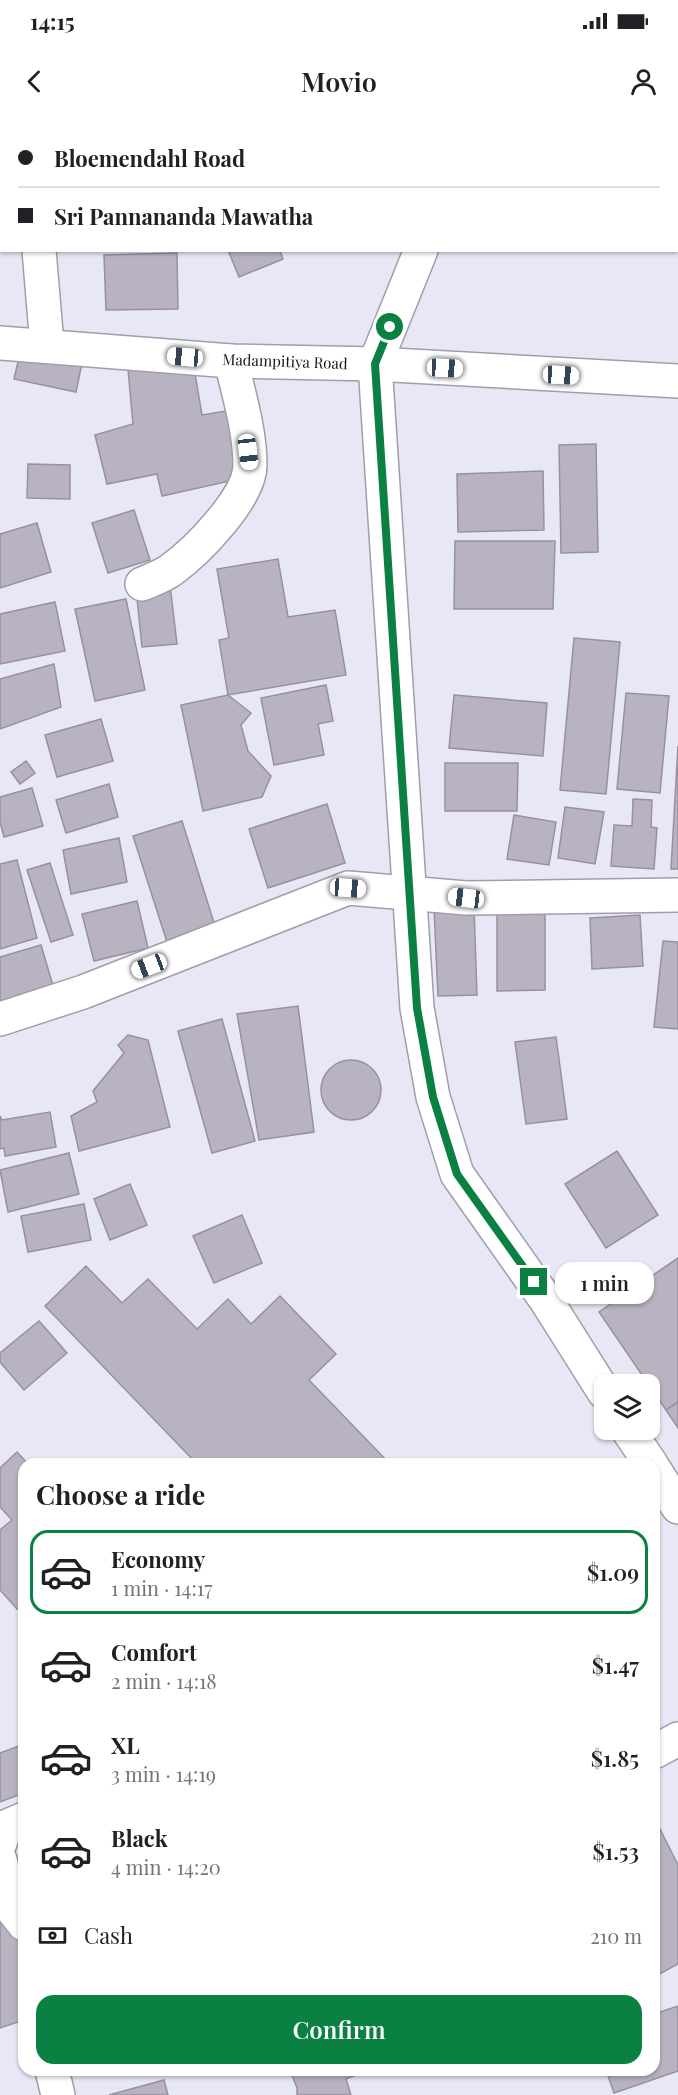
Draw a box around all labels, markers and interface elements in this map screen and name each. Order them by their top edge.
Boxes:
text: 14:15 [30,6,75,36]
text: Movio [301,63,377,99]
icon: back [18,65,51,98]
icon: person [627,65,660,98]
text: Bloemendahl Road [54,143,245,173]
text: Sri Pannananda Mawatha [54,201,313,231]
route start [376,313,403,340]
car [166,346,204,368]
street label: Madampitiya Road [222,349,348,373]
car [427,358,463,378]
car [543,365,579,385]
car [237,433,259,471]
car [329,878,367,898]
car [447,887,485,909]
car [129,951,169,981]
callout: 1 min [555,1261,654,1303]
route end [520,1268,547,1295]
text: 1 min [580,1269,629,1296]
map controls [594,1374,660,1440]
button: layers [594,1374,660,1440]
text: Choose a ride [36,1476,205,1512]
text: Economy [111,1544,205,1574]
icon: car [39,1545,93,1599]
text: $1.09 [587,1557,639,1587]
text: 1 min · 14:17 [111,1574,212,1601]
text: Comfort [111,1637,197,1667]
icon: car [39,1638,93,1692]
text: $1.47 [592,1650,639,1680]
text: 2 min · 14:18 [111,1667,217,1694]
text: XL [111,1730,140,1760]
icon: car [39,1731,93,1785]
text: $1.85 [591,1743,639,1773]
text: 3 min · 14:19 [111,1760,216,1787]
text: Black [111,1823,168,1853]
icon: car [39,1824,93,1878]
text: $1.53 [593,1836,639,1866]
text: 4 min · 14:20 [111,1853,221,1880]
icon: cash [36,1919,69,1952]
text: Cash [84,1920,133,1950]
text: 210 m [590,1922,642,1949]
button: Confirm [36,1995,642,2064]

